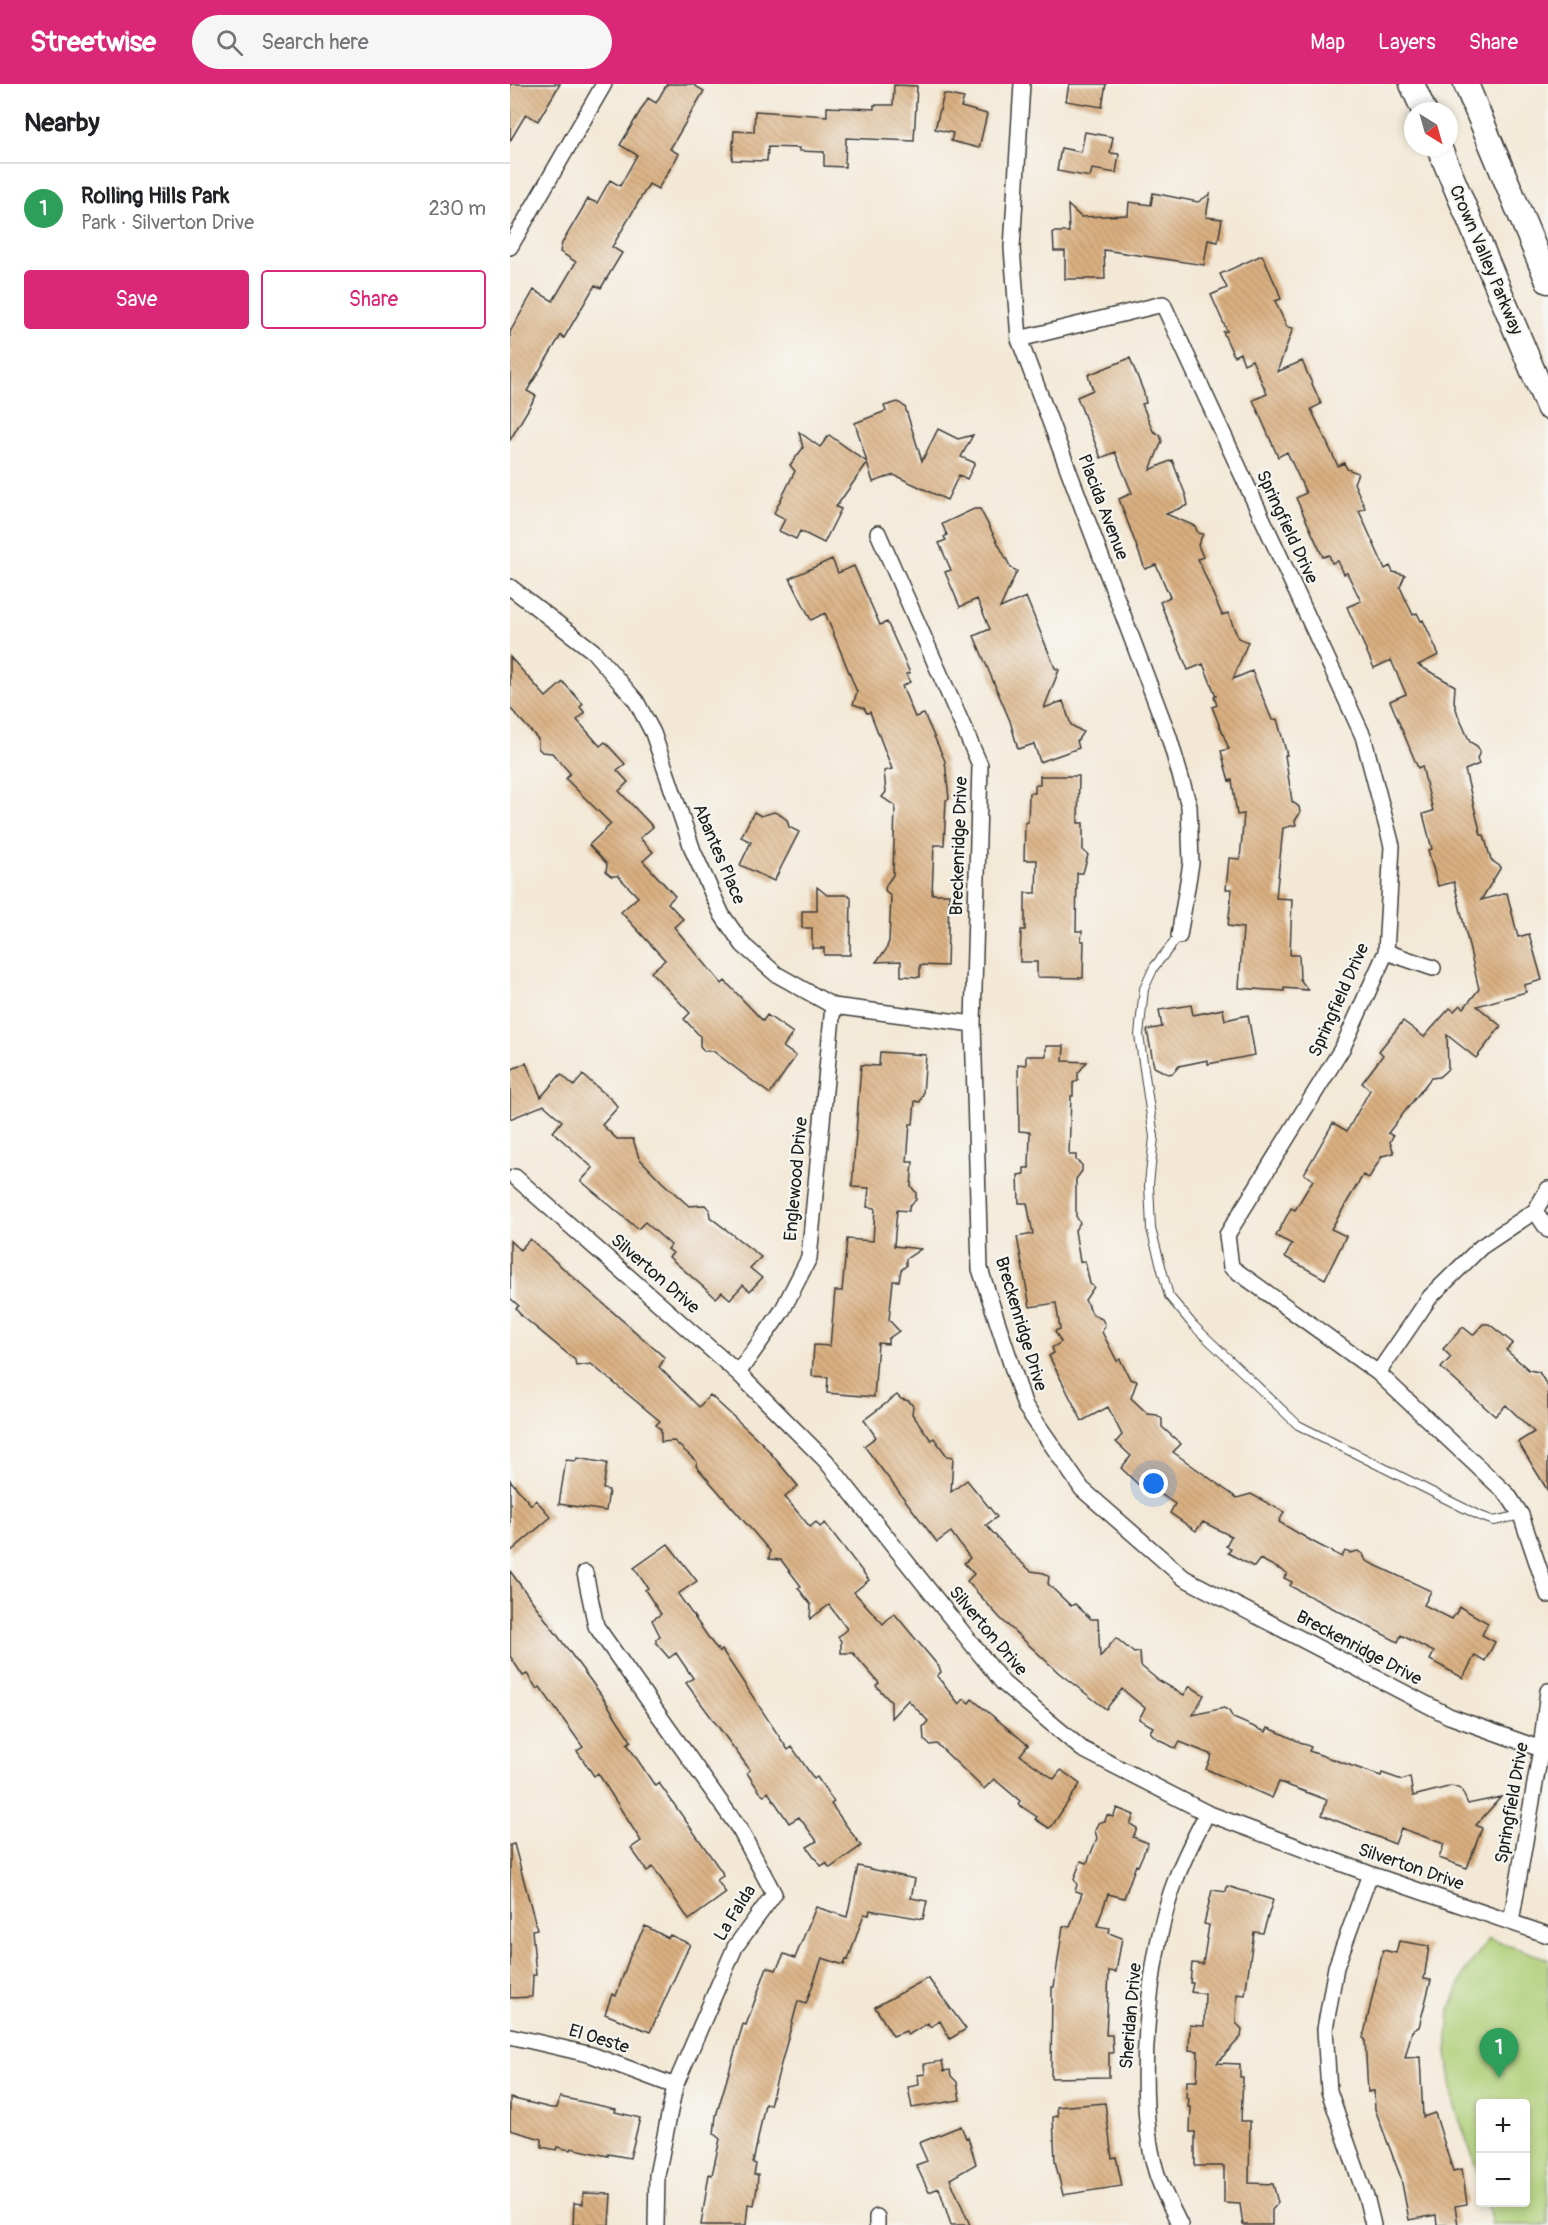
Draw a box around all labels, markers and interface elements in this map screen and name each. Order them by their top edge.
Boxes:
search box [192,15,612,69]
text: Streetwise [30,25,156,60]
icon: search [213,26,246,59]
text: Search here [261,28,369,56]
text: Map [1310,29,1345,56]
text: Layers [1378,29,1436,56]
text: Share [1469,29,1518,56]
north arrow [1404,102,1458,156]
text: Nearby [24,107,100,139]
street label: Crown Valley Parkway [1444,181,1528,339]
text: Rolling Hills Park [81,182,229,210]
text: 1 [40,196,47,221]
text: 230 m [429,196,486,221]
text: Park · Silverton Drive [81,210,254,235]
button: Save [24,270,249,329]
button: Share [261,270,486,329]
street label: Placida Avenue [1072,451,1134,563]
street label: Springfield Drive [1251,467,1323,587]
street label: Breckenridge Drive [945,776,973,916]
street label: Abantes Place [688,800,751,908]
street label: Springfield Drive [1304,939,1374,1061]
street label: Englewood Drive [779,1116,813,1242]
street label: Silverton Drive [606,1229,704,1319]
street label: Breckenridge Drive [990,1254,1052,1394]
your location [1139,1469,1168,1498]
street label: Silverton Drive [944,1581,1032,1681]
street label: Breckenridge Drive [1292,1605,1426,1691]
street label: Springfield Drive [1490,1741,1534,1865]
street label: Silverton Drive [1355,1838,1467,1896]
street label: La Falda [709,1881,761,1945]
street label: Sheridan Drive [1115,1962,1147,2070]
street label: El Oeste [566,2019,632,2059]
pin: 1 [1480,2028,1518,2078]
map controls [1476,2099,1530,2207]
button: + [1476,2099,1530,2153]
button: − [1476,2153,1530,2207]

